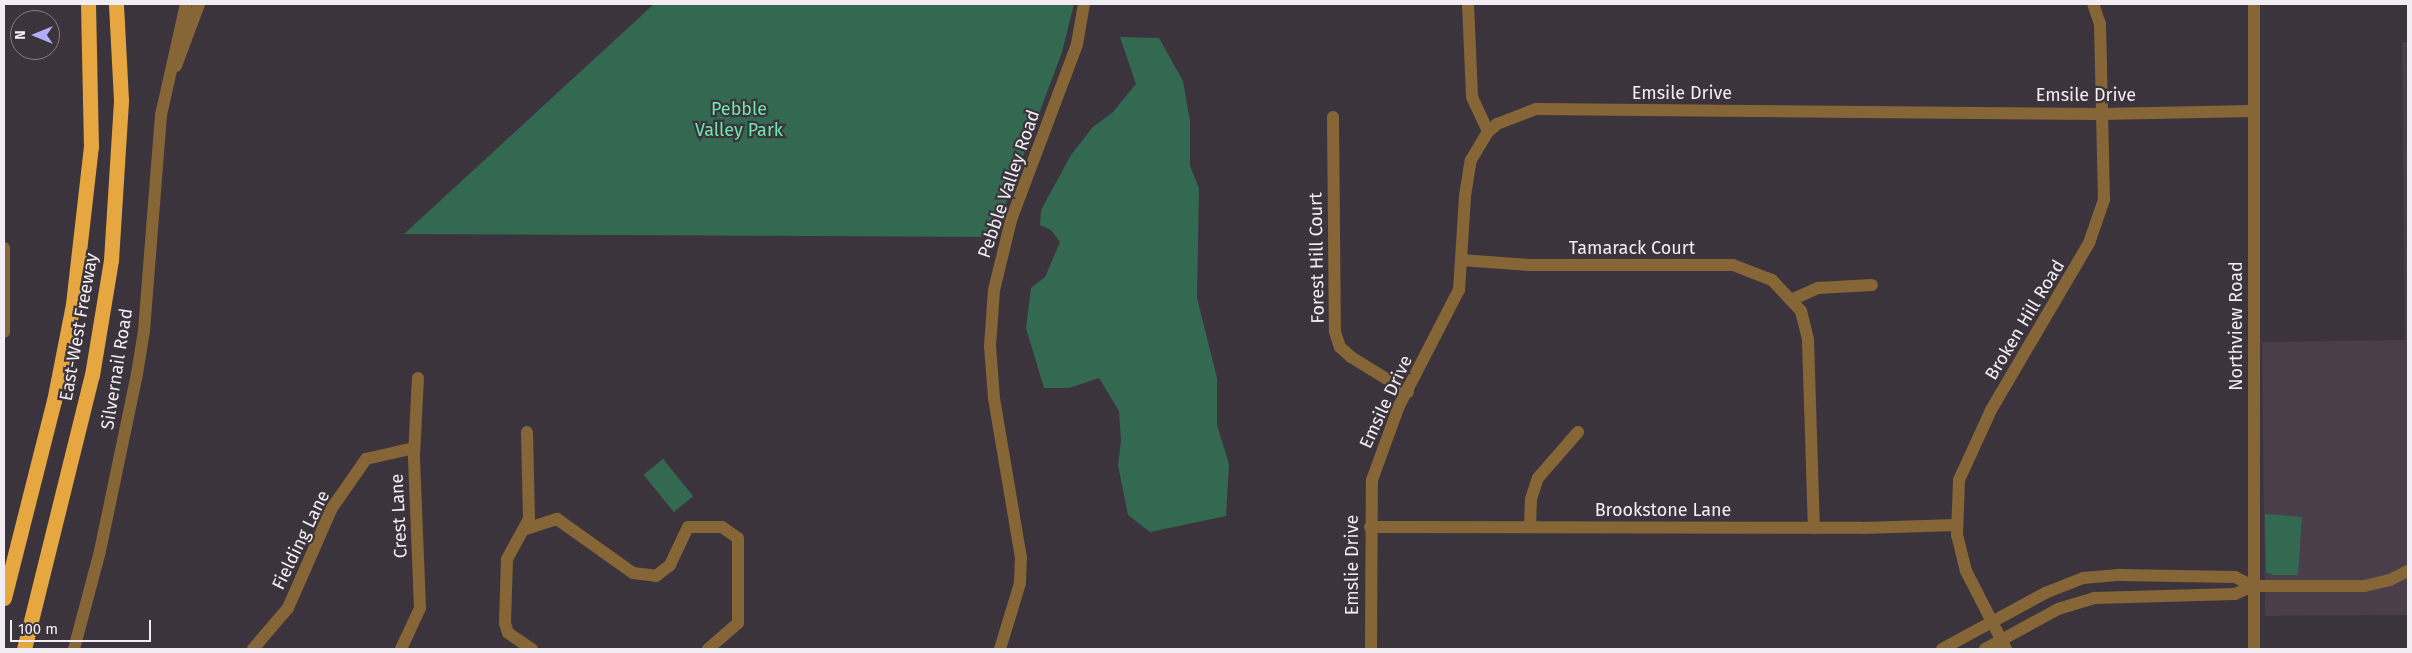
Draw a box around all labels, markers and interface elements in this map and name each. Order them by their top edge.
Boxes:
north arrow [10,10,60,60]
text: N [12,30,29,40]
street label: Emsile Drive [1632,82,1732,104]
street label: Emsile Drive [2036,84,2136,106]
park label: Pebble Valley Park [695,99,783,142]
street label: Pebble Valley Road [974,107,1044,261]
street label: Forest Hill Court [1305,192,1329,324]
street label: Tamarack Court [1569,237,1695,259]
street label: East-West Freeway [55,251,103,403]
street label: Broken Hill Road [1981,256,2069,384]
street label: Northview Road [2225,261,2247,391]
street label: Silvernail Road [97,307,137,431]
street label: Emsile Drive [1355,352,1417,452]
street label: Crest Lane [386,473,412,559]
street label: Fielding Lane [268,487,334,593]
street label: Brookstone Lane [1595,499,1731,521]
street label: Emslie Drive [1341,515,1363,615]
scale bar [12,610,154,642]
text: 100 m [18,620,58,638]

